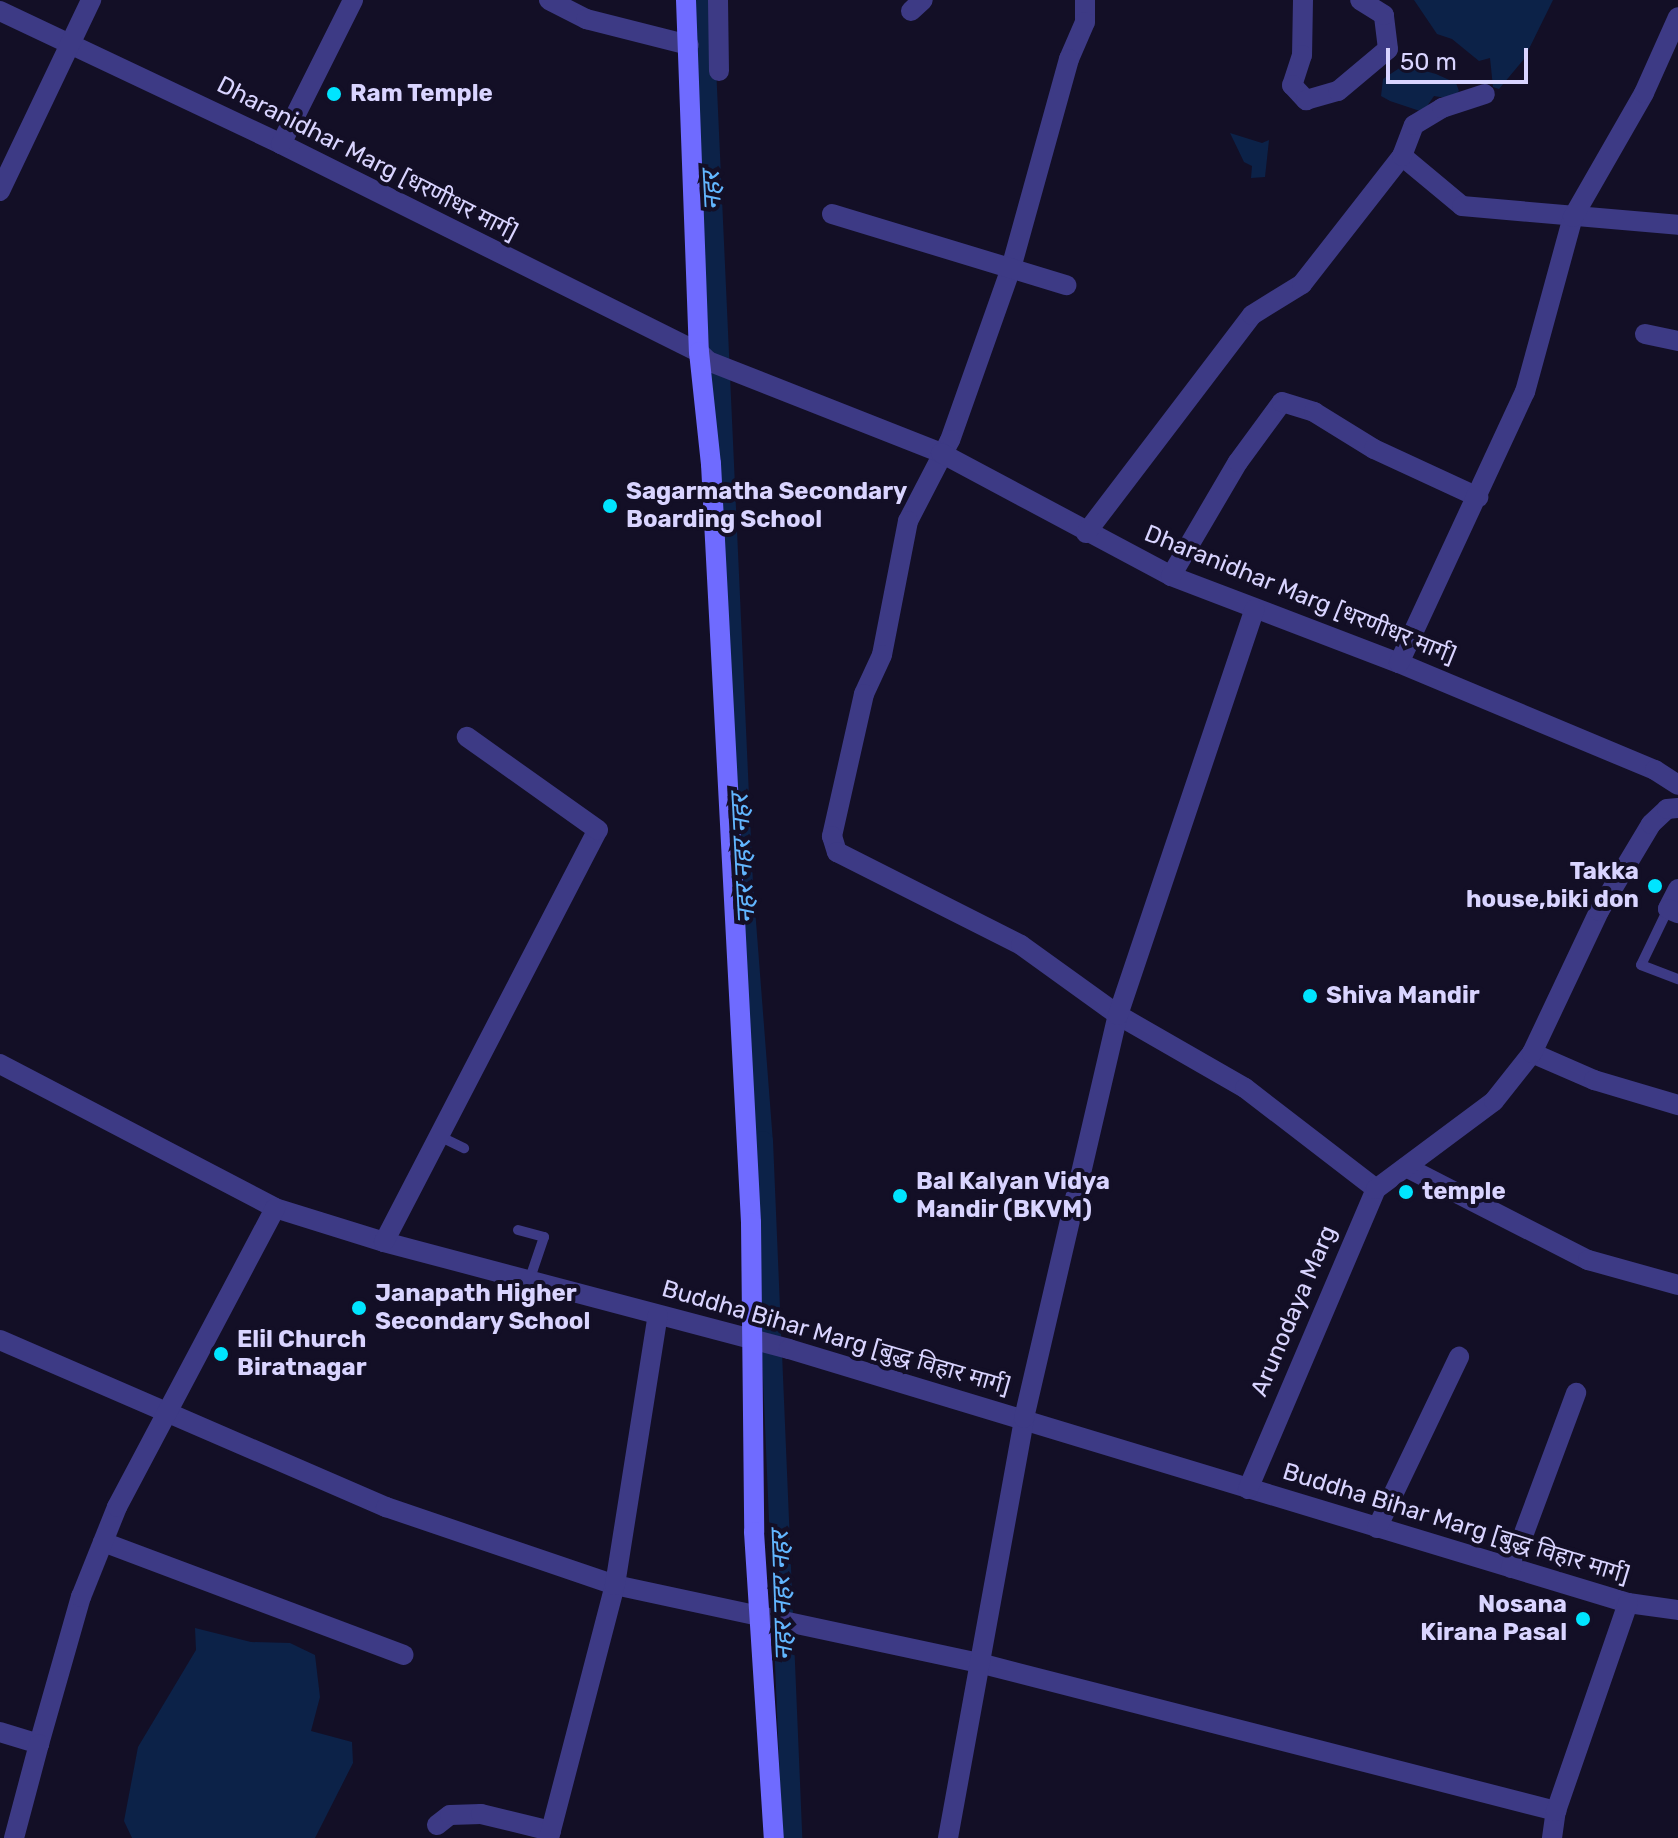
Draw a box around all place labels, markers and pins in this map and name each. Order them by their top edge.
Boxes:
place label: Ram Temple [350,80,493,108]
marker: Ram Temple [325,85,343,103]
place label: Sagarmatha Secondary Boarding School [626,478,907,534]
marker: Sagarmatha Secondary Boarding School [601,497,619,515]
place label: Takka house,biki don [1466,858,1639,914]
marker: Takka house,biki don [1646,877,1664,895]
place label: Shiva Mandir [1326,982,1480,1010]
marker: Shiva Mandir [1301,987,1319,1005]
place label: Bal Kalyan Vidya Mandir (BKVM) [916,1168,1111,1224]
place label: temple [1422,1178,1506,1206]
marker: temple [1397,1183,1415,1201]
marker: Bal Kalyan Vidya Mandir (BKVM) [891,1187,909,1205]
place label: Janapath Higher Secondary School [375,1280,591,1336]
marker: Janapath Higher Secondary School [350,1299,368,1317]
place label: Elil Church Biratnagar [237,1326,367,1382]
marker: Elil Church Biratnagar [212,1345,230,1363]
place label: Nosana Kirana Pasal [1420,1591,1567,1647]
marker: Nosana Kirana Pasal [1574,1610,1592,1628]

